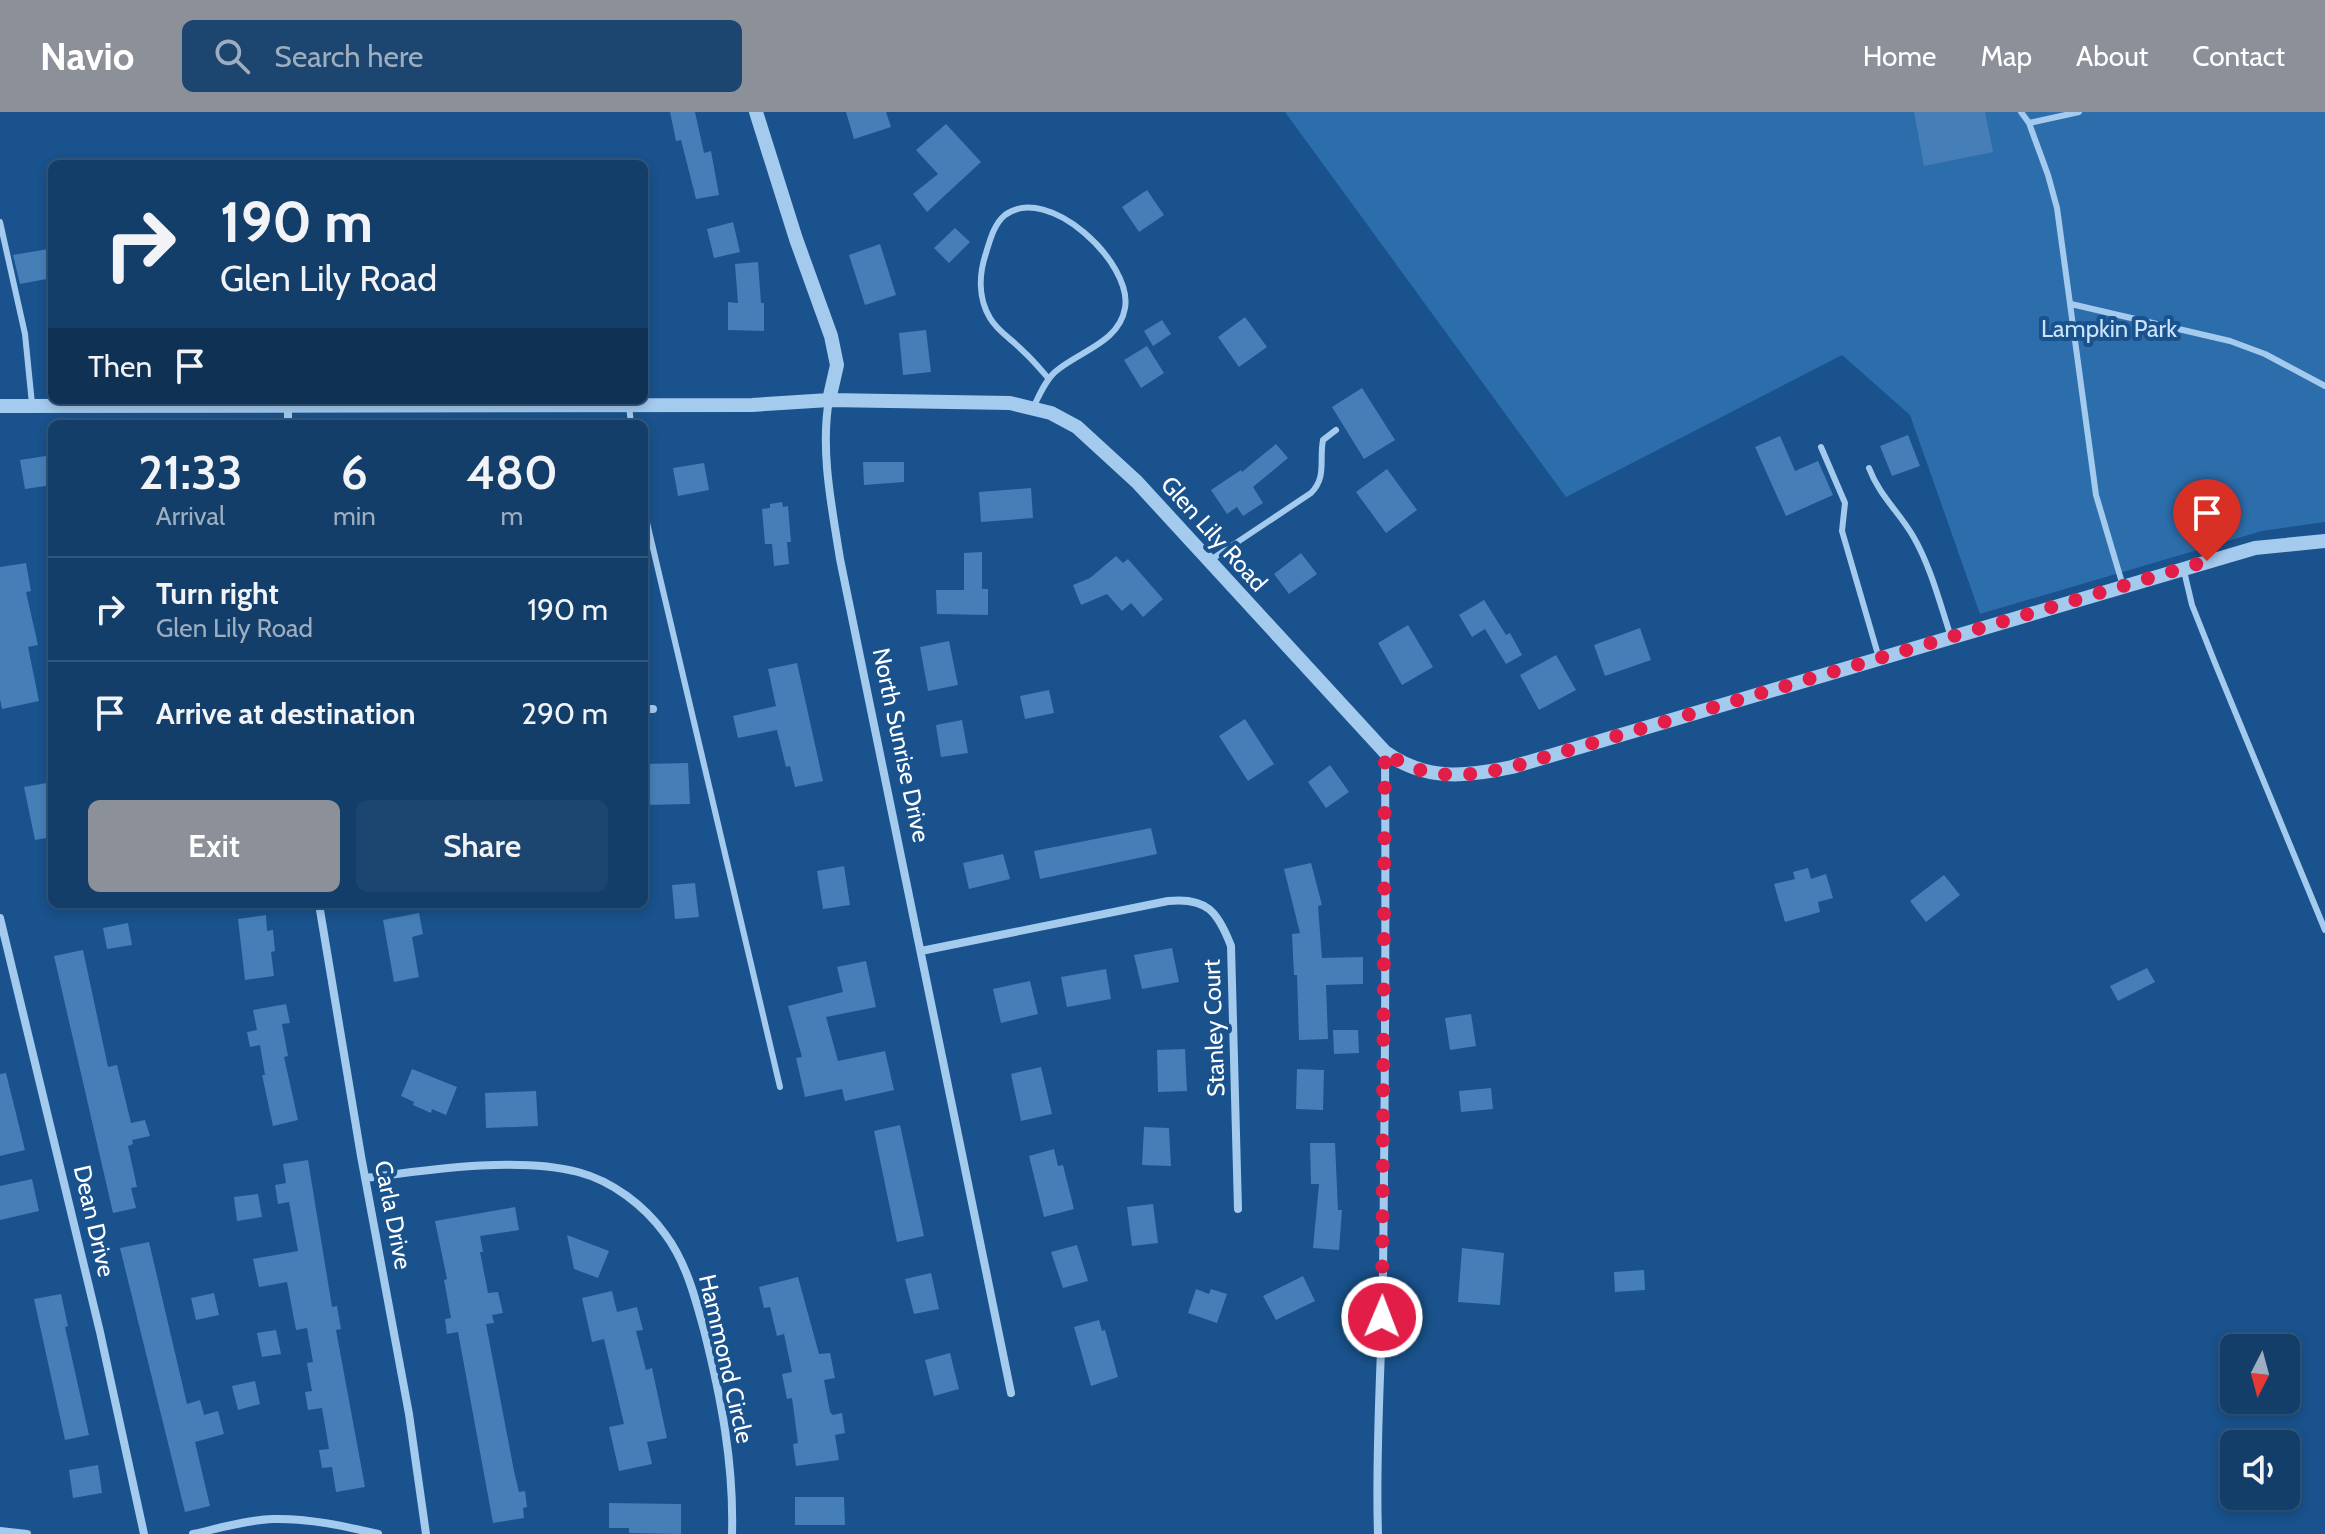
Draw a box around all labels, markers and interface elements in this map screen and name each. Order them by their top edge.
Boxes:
search box [182,20,742,92]
text: Navio [40,33,134,80]
icon: search [210,34,254,78]
text: Search here [274,38,423,75]
text: Home [1863,39,1936,73]
text: Map [1980,39,2032,73]
text: About [2076,39,2148,73]
text: Contact [2192,39,2285,73]
text: 190 m [220,188,373,256]
icon: right [88,192,192,296]
text: Glen Lily Road [220,256,437,300]
park label: Lampkin Park [2041,314,2177,343]
icon: arrive [168,344,212,388]
text: Then [88,348,152,385]
text: 21:33 [138,443,243,501]
text: 6 [341,443,368,501]
text: 480 [466,443,558,501]
street label: Glen Lily Road [1155,470,1274,597]
pin [2173,479,2241,561]
icon: arrive [2185,491,2229,535]
text: Arrival [156,500,225,532]
text: min [333,500,376,532]
text: m [500,500,523,532]
text: Turn right [156,575,279,612]
icon: right [88,587,132,631]
text: 190 m [527,591,608,628]
text: Glen Lily Road [156,612,313,644]
street label: North Sunrise Drive [867,645,936,845]
icon: arrive [88,691,132,735]
text: Arrive at destination [156,695,416,732]
text: 290 m [521,695,608,732]
button: Exit [88,800,340,892]
button: Share [356,800,608,892]
street label: Stanley Court [1197,959,1230,1097]
street label: Carla Drive [369,1158,418,1272]
street label: Dean Drive [68,1162,121,1280]
street label: Hammond Circle [693,1272,760,1446]
position arrow [1340,1275,1424,1359]
north arrow [2220,1334,2300,1414]
map controls [2220,1334,2300,1510]
button: sound [2220,1430,2300,1510]

